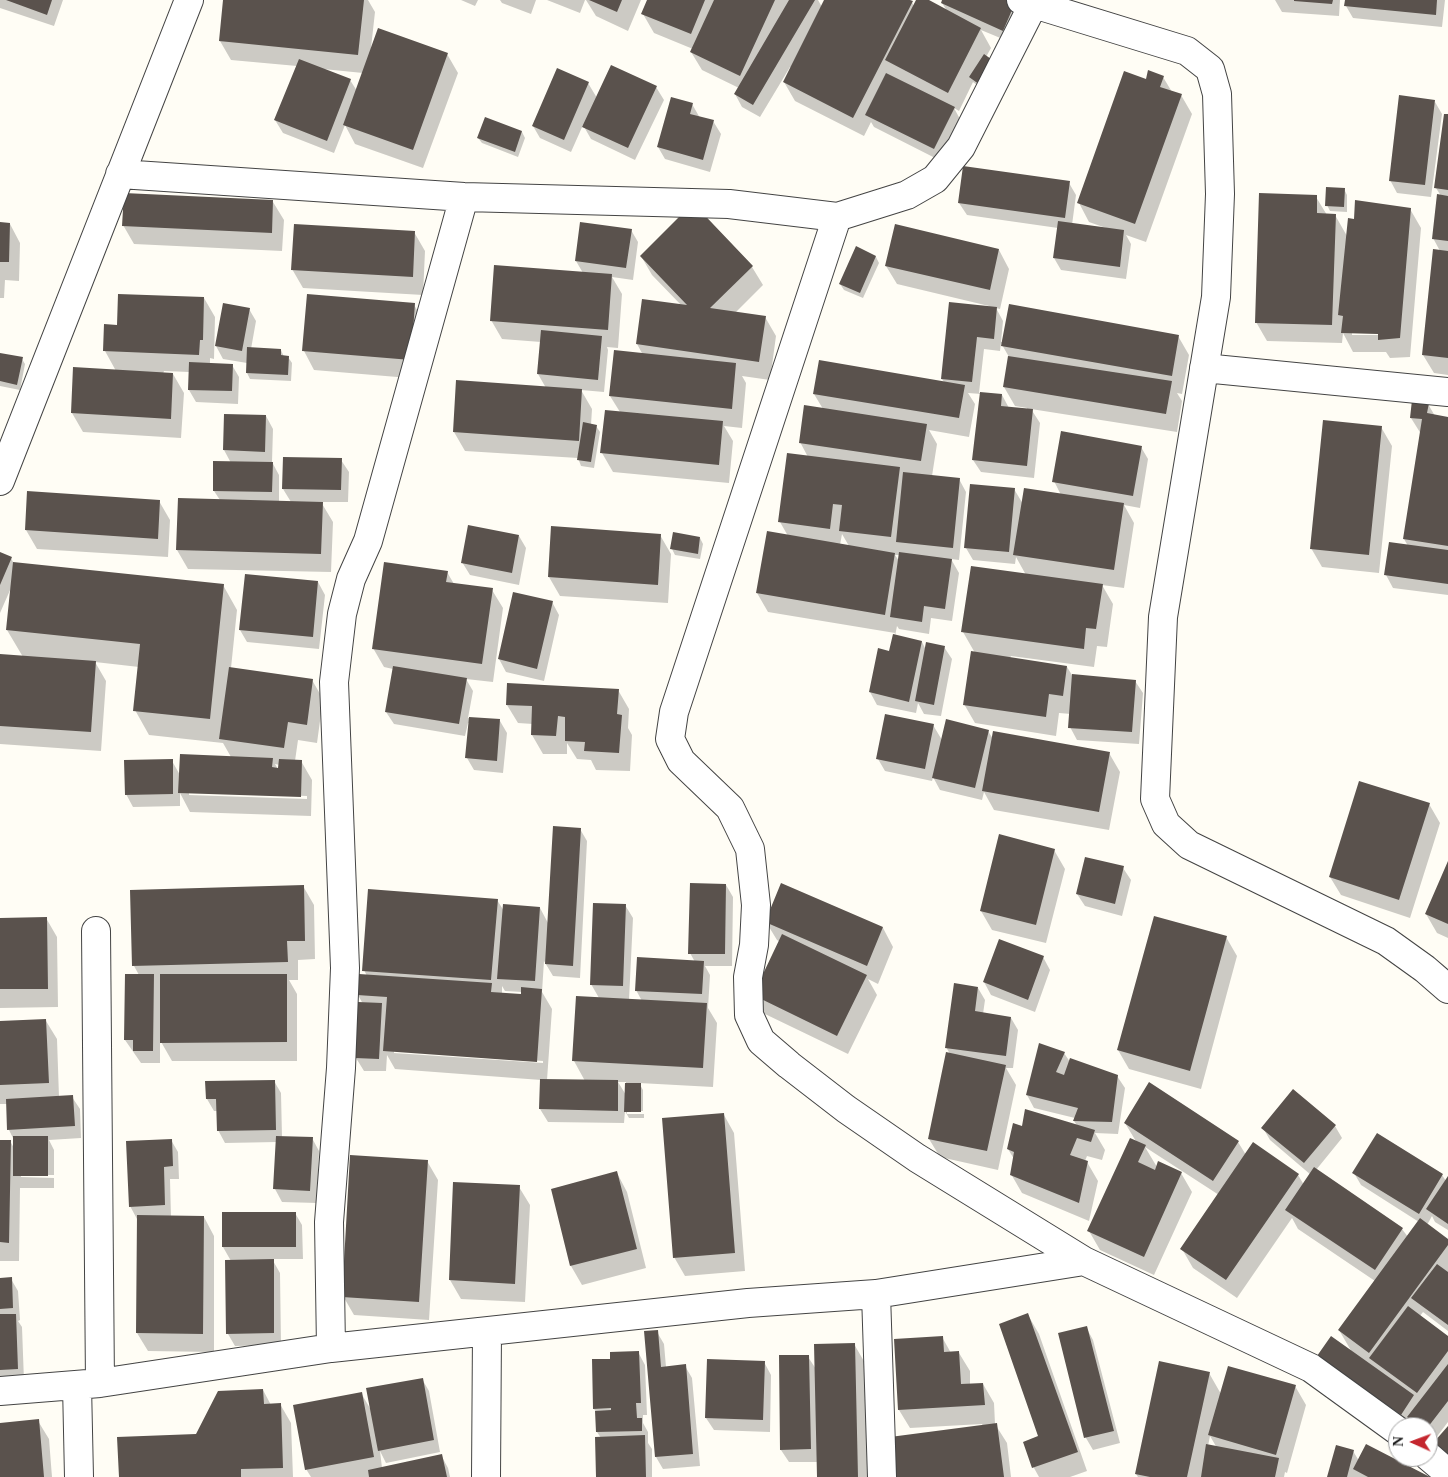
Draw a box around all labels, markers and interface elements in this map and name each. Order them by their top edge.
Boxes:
north arrow [1388,1417,1438,1467]
text: N [1391,1436,1406,1447]

